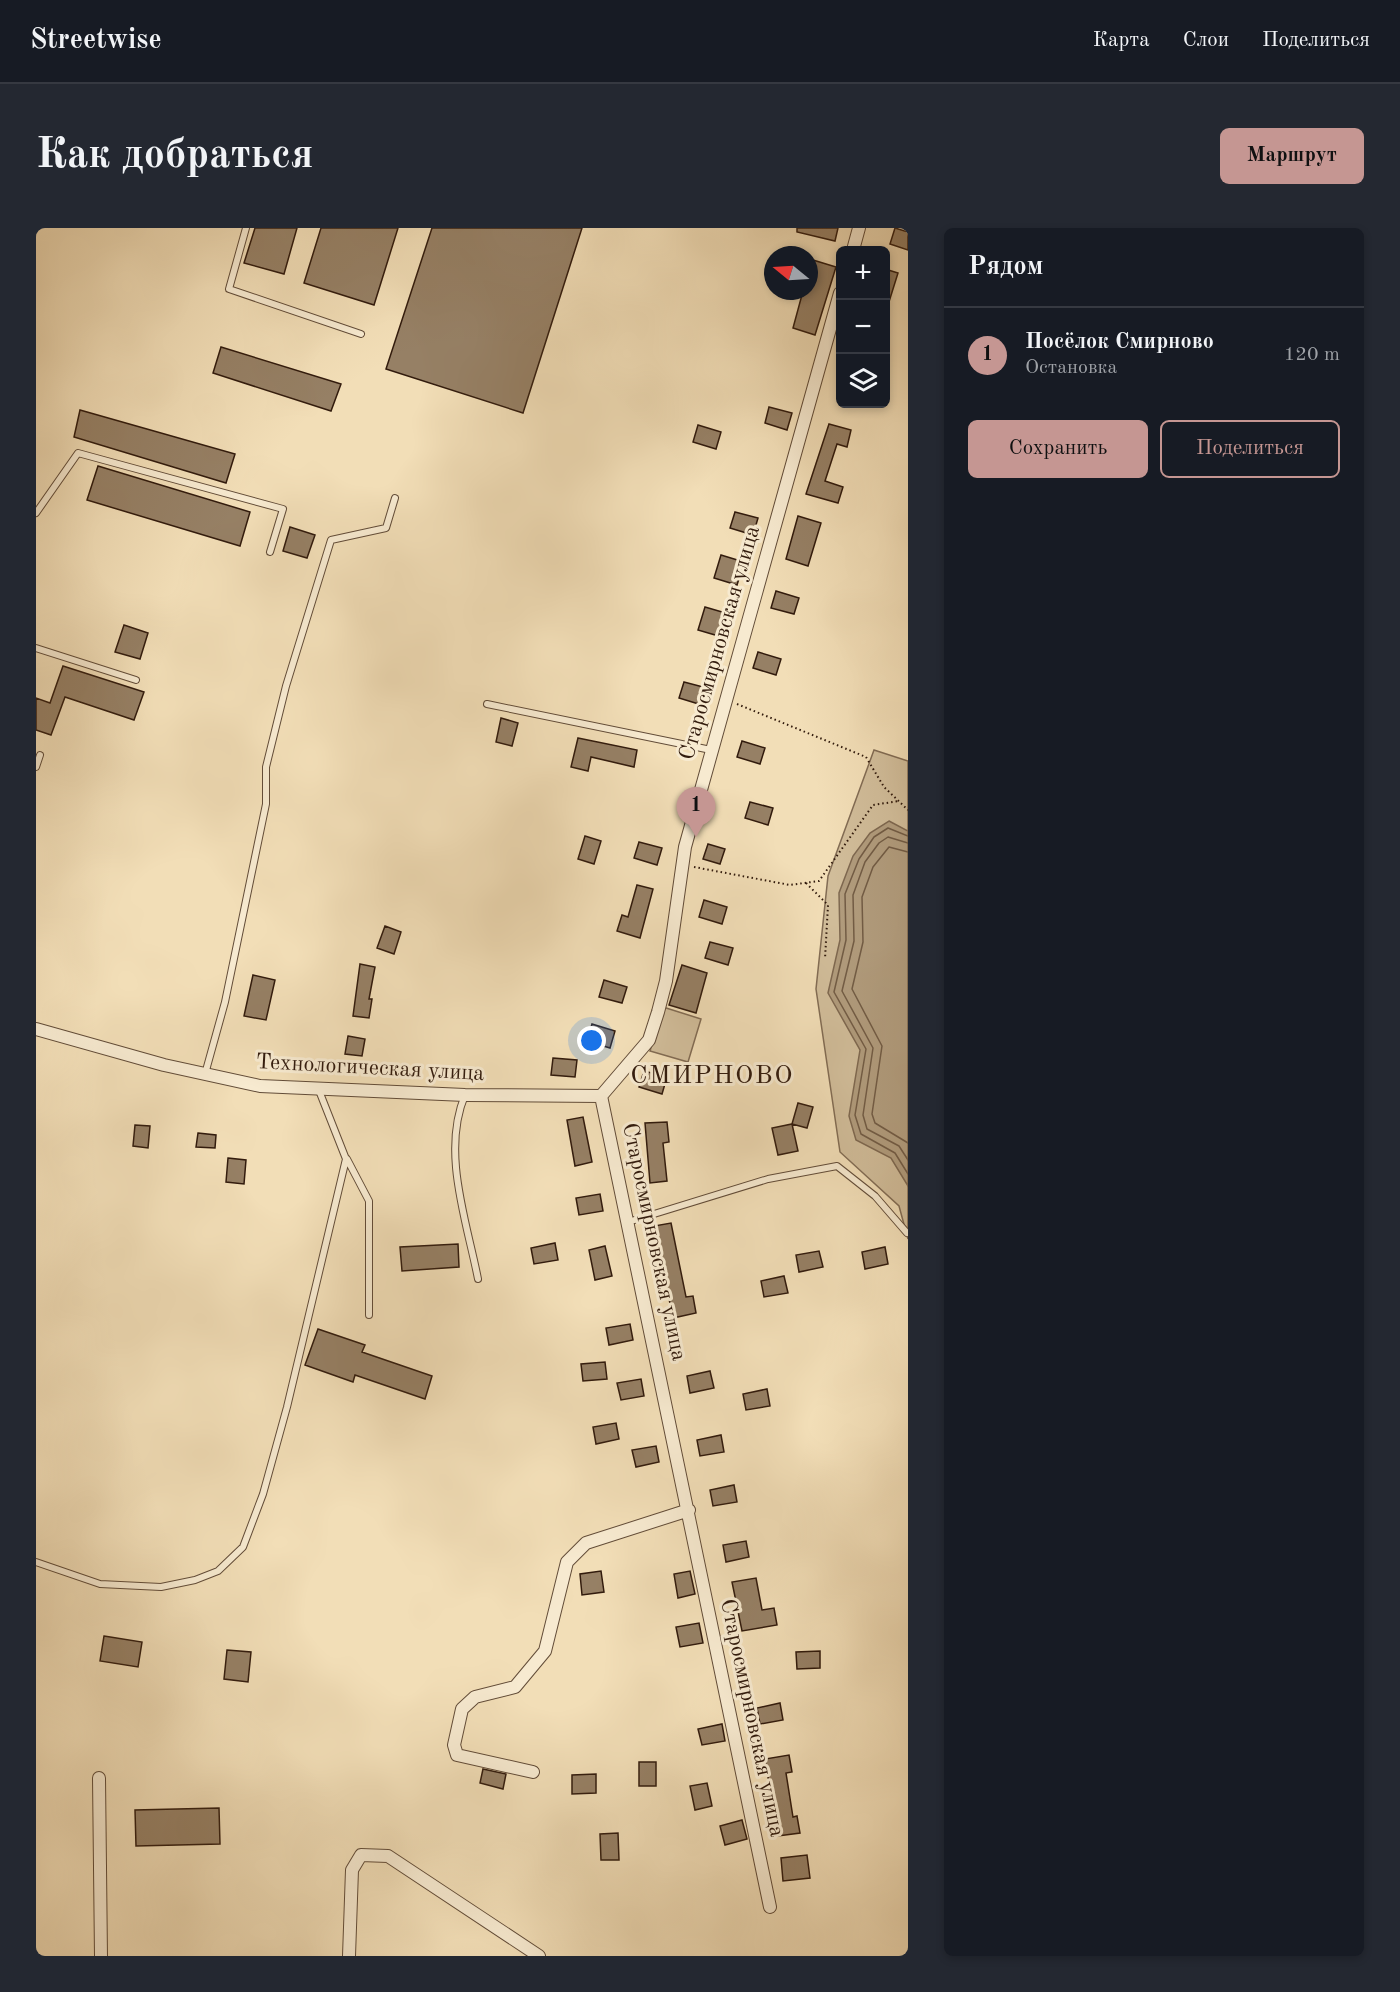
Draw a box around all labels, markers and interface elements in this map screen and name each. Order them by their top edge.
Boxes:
text: Streetwise [30,27,162,55]
text: Карта [1093,30,1150,51]
text: Слои [1183,30,1229,51]
text: Поделиться [1262,30,1370,51]
button: Маршрут [1220,128,1364,184]
text: Как добраться [36,135,313,177]
north arrow [764,246,818,300]
map controls [836,246,890,408]
button: + [836,246,890,300]
text: Рядом [968,254,1043,280]
button: − [836,300,890,354]
text: Посёлок Смирново [1025,331,1214,353]
text: 1 [982,345,993,365]
text: 120 m [1284,345,1340,365]
button: layers [836,354,890,408]
text: Остановка [1025,358,1117,378]
button: Сохранить [968,420,1148,478]
button: Поделиться [1160,420,1340,478]
street label: Старосмирновская улица [676,523,764,763]
pin: 1 [676,788,716,837]
your location [577,1026,606,1055]
street label: Технологическая улица [255,1051,485,1085]
district label: СМИРНОВО [630,1063,794,1089]
street label: Старосмирновская улица [618,1121,690,1363]
street label: Старосмирновская улица [716,1597,788,1839]

